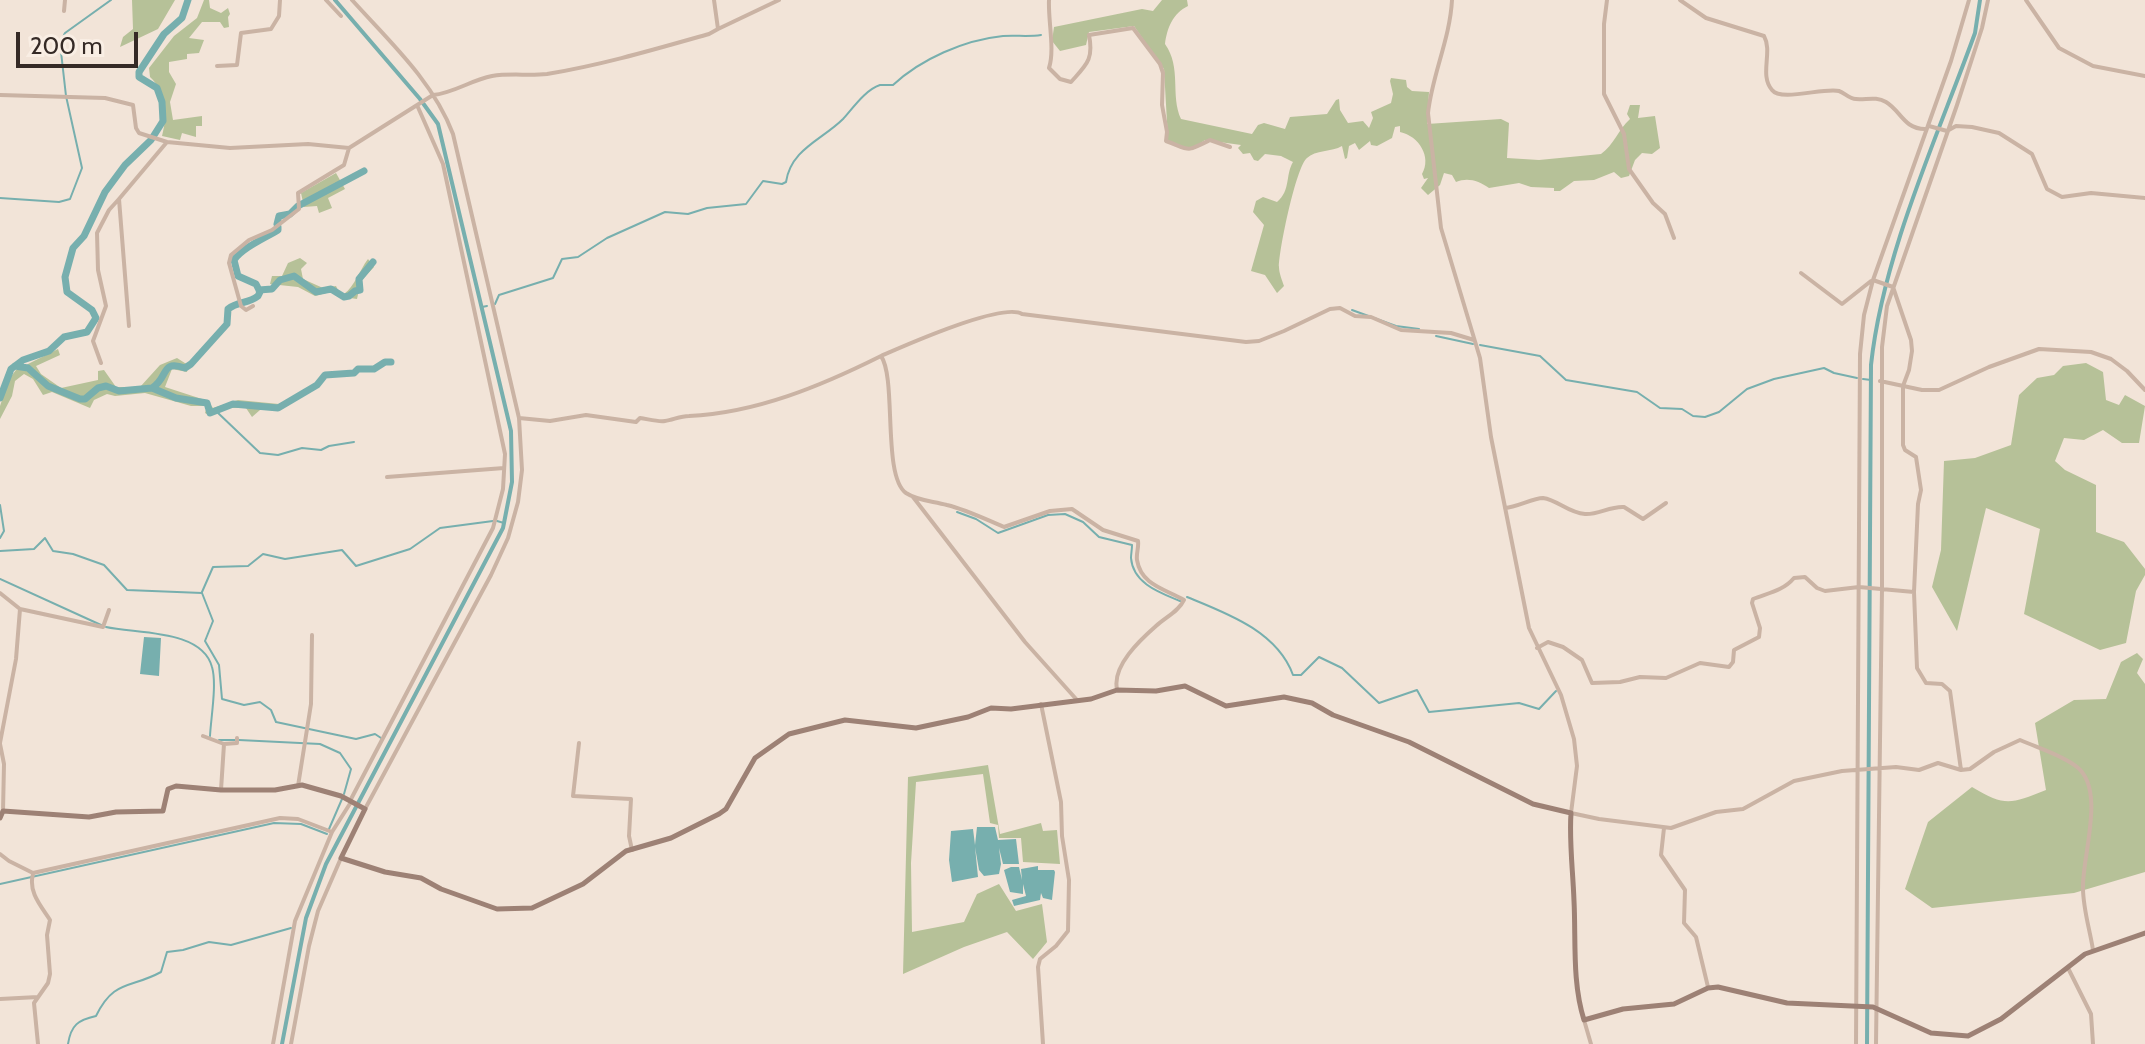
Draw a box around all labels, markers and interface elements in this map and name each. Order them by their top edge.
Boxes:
scale bar [20,16,142,66]
text: 200 m [30,31,103,60]

